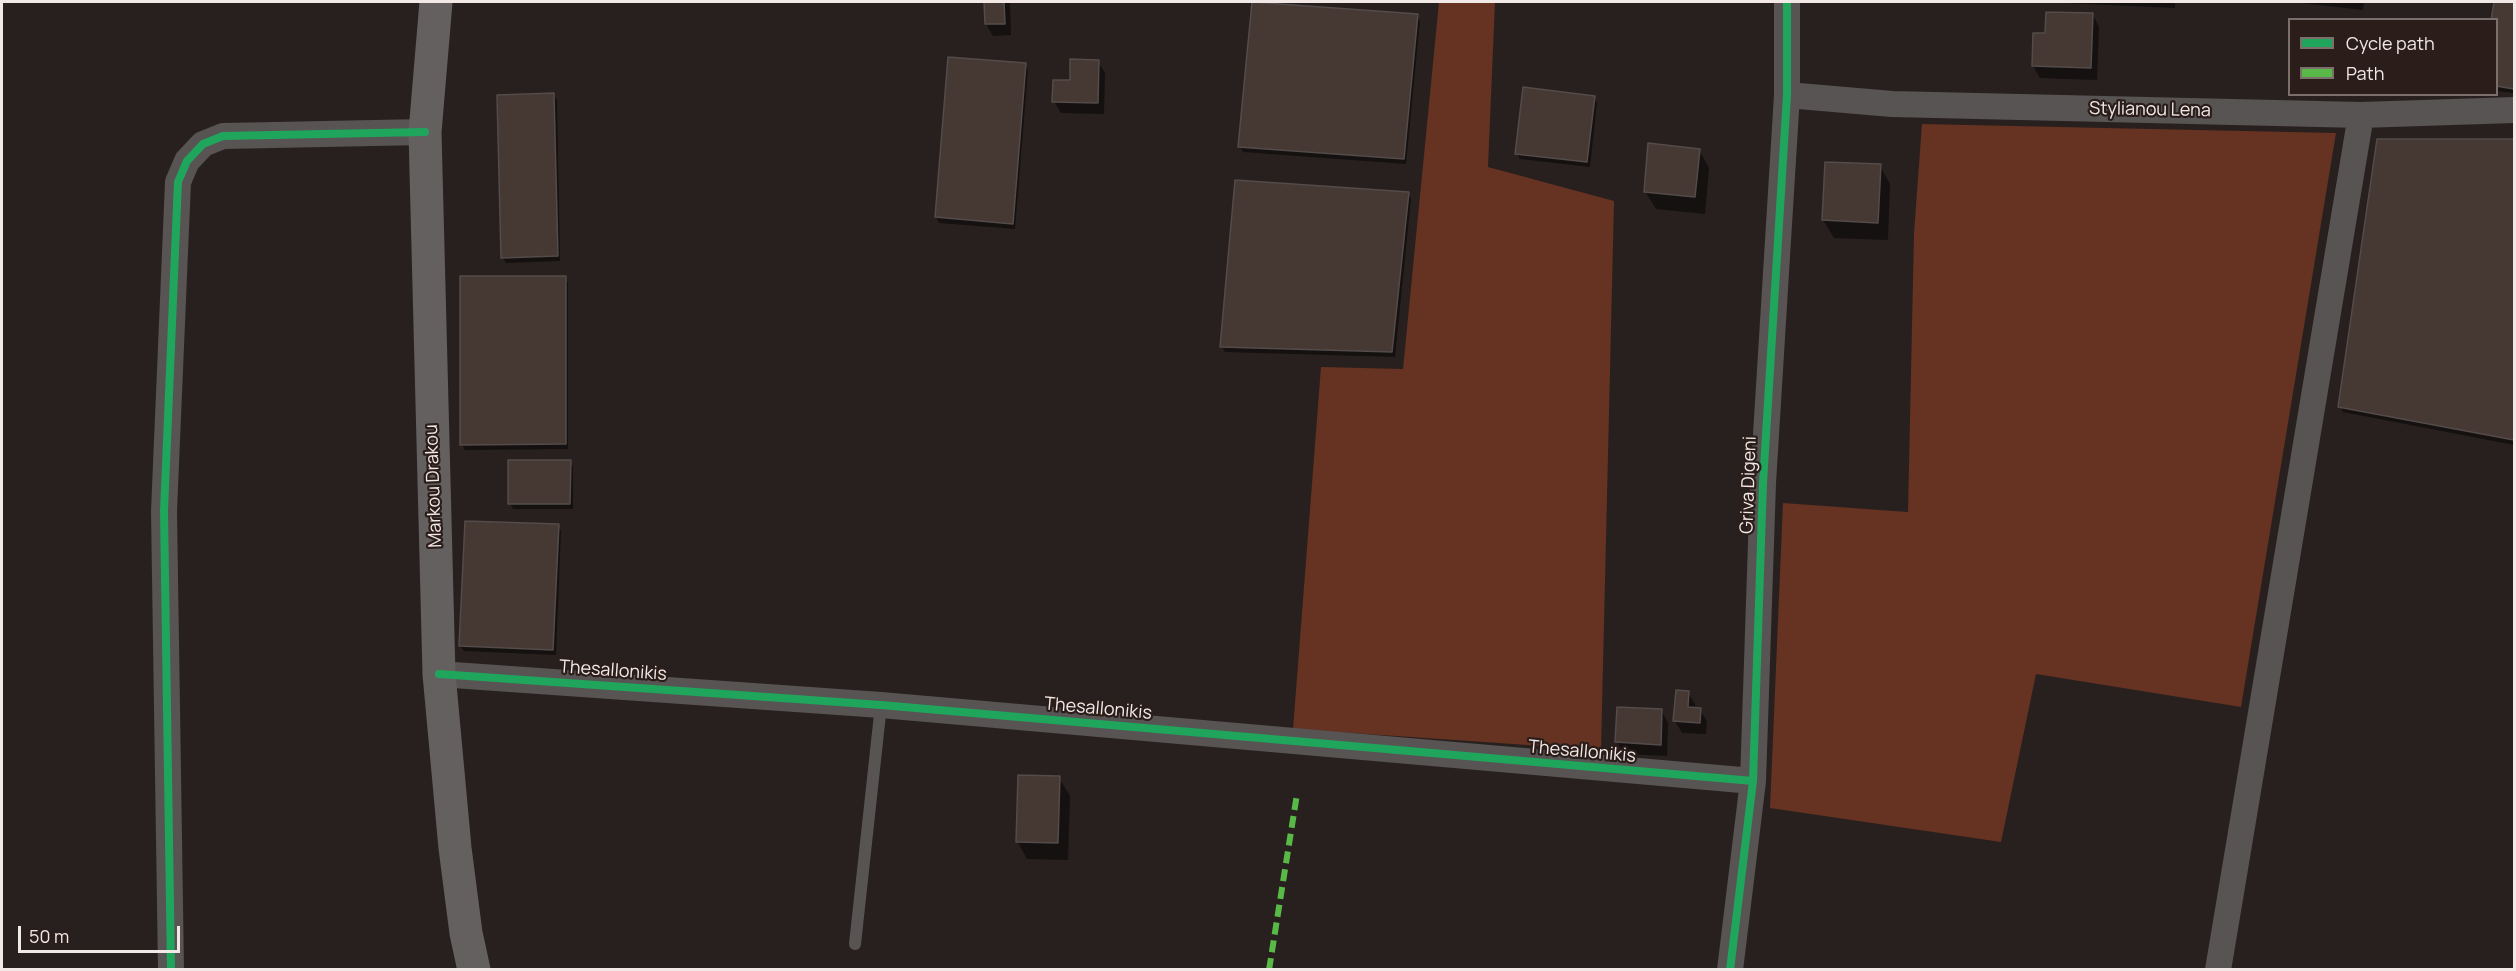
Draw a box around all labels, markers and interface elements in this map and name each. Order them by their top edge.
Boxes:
legend [2288,18,2498,96]
text: Cycle path [2346,31,2435,55]
text: Path [2346,61,2384,85]
street label: Stylianou Lena [2089,98,2211,122]
street label: Markou Drakou [421,424,447,548]
street label: Griva Digeni [1737,436,1761,534]
street label: Thesallonikis [558,656,668,686]
street label: Thesallonikis [1043,694,1153,724]
street label: Thesallonikis [1527,737,1637,767]
scale bar [21,914,183,952]
text: 50 m [29,924,69,948]

